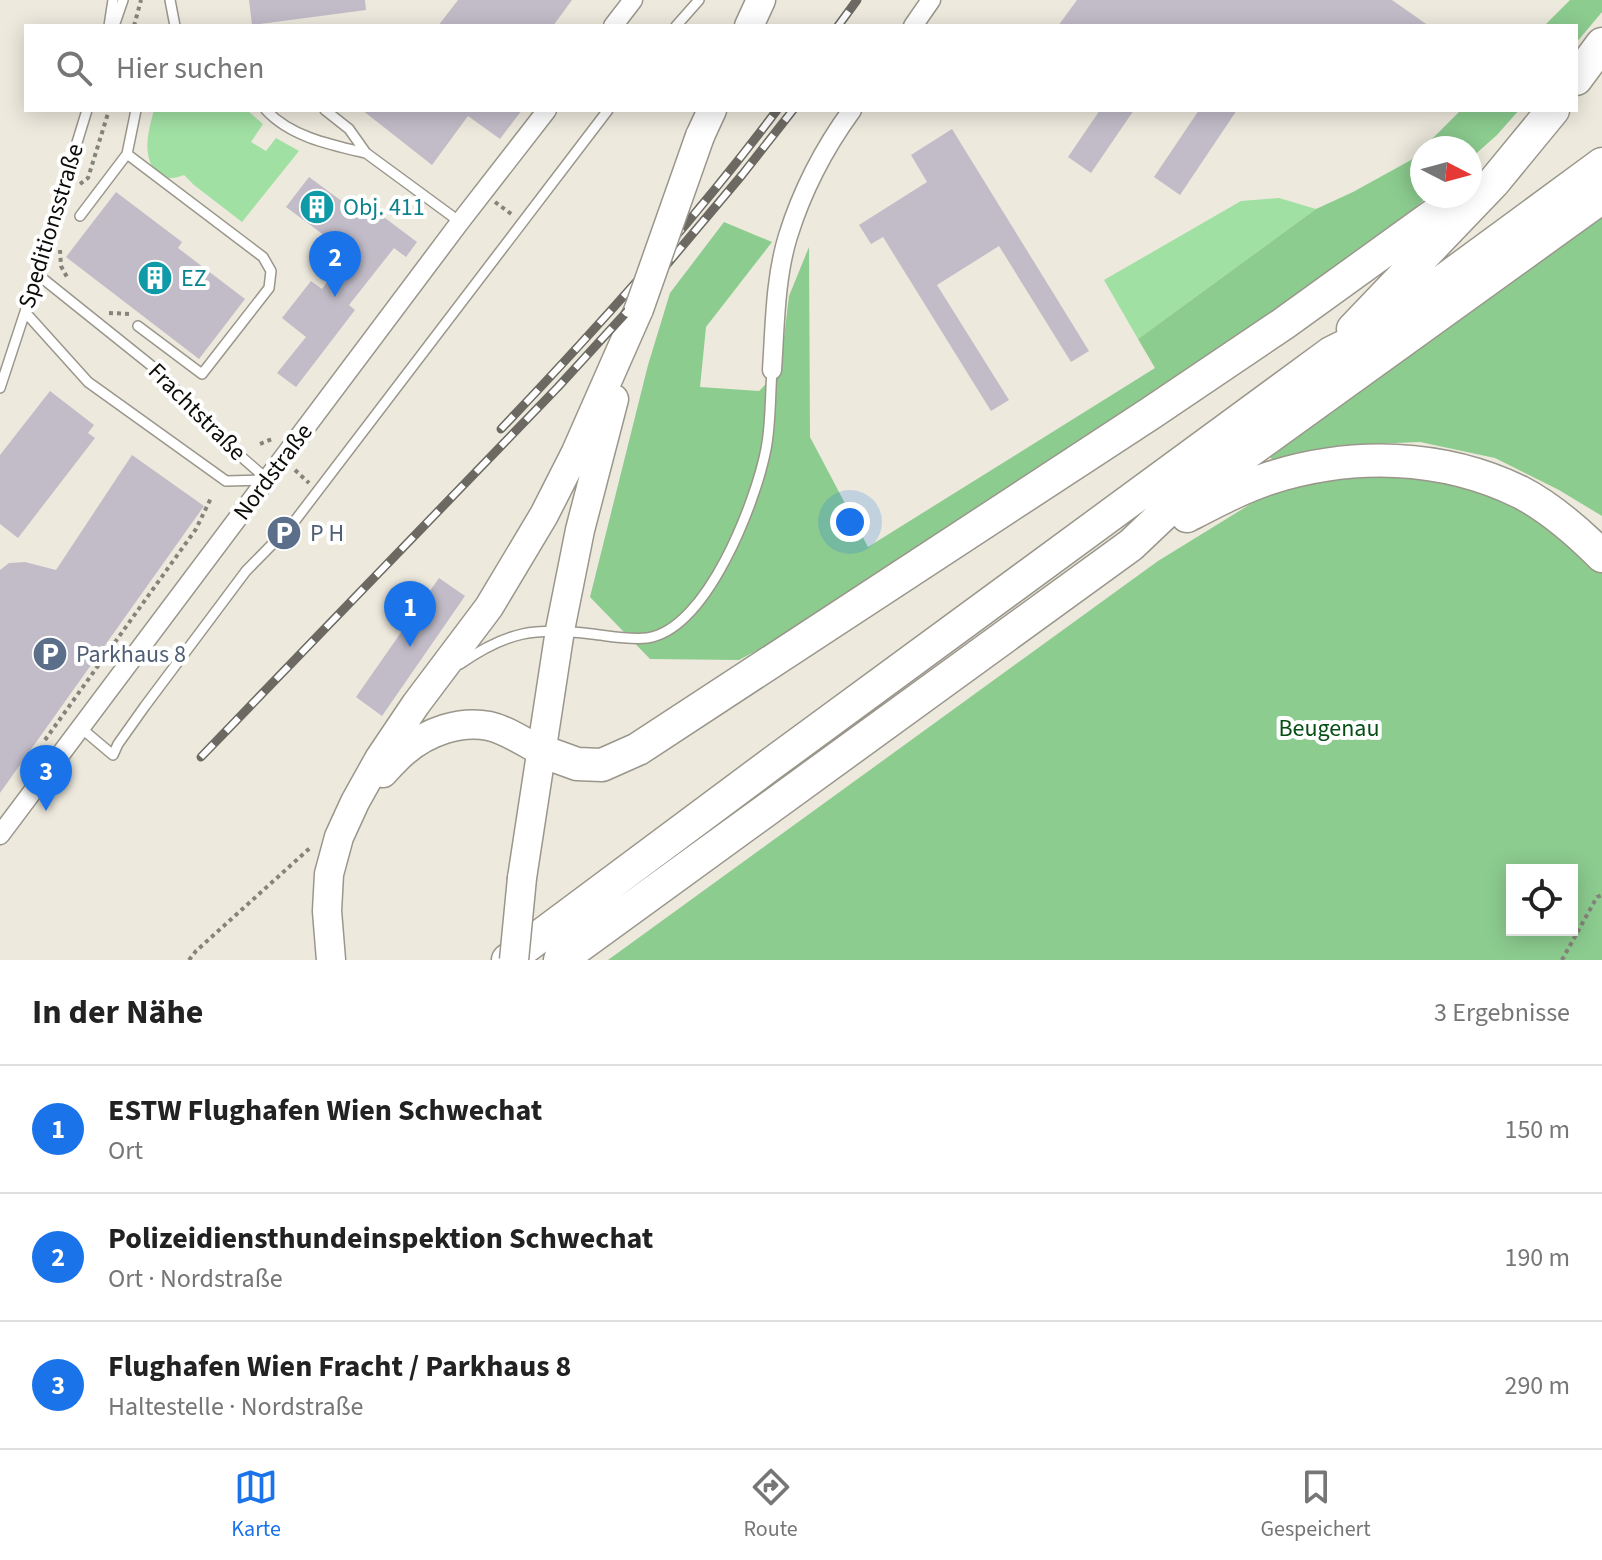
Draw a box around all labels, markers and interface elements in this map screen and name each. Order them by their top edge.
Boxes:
search box [24,24,1578,112]
icon: search [52,46,96,90]
text: Hier suchen [116,47,264,90]
north arrow [1410,136,1482,208]
street label: Speditionsstraße [9,139,93,313]
building icon: Obj. 411 [298,188,336,226]
place label: Obj. 411 [343,190,425,225]
pin: 2 [309,231,361,297]
building icon: EZ [136,259,174,297]
place label: EZ [181,261,207,296]
street label: Frachtstraße [140,355,254,469]
street label: Nordstraße [225,416,321,528]
your location [830,502,870,542]
parking icon: P H [265,514,303,552]
place label: P H [310,516,344,551]
pin: 1 [384,581,436,647]
parking icon: Parkhaus 8 [31,635,69,673]
place label: Parkhaus 8 [76,637,186,672]
park label: Beugenau [1278,711,1380,746]
pin: 3 [20,745,72,811]
map controls [1506,864,1578,936]
button: locate [1506,864,1578,936]
text: In der Nähe [32,988,203,1037]
text: 3 Ergebnisse [1434,994,1570,1031]
text: ESTW Flughafen Wien Schwechat [108,1089,542,1132]
text: 1 [51,1111,65,1148]
text: 150 m [1504,1111,1570,1148]
text: Ort [108,1132,143,1169]
text: Polizeidiensthundeinspektion Schwechat [108,1217,653,1260]
text: 2 [51,1239,65,1276]
text: 190 m [1504,1239,1570,1276]
text: Ort · Nordstraße [108,1260,283,1297]
text: Flughafen Wien Fracht / Parkhaus 8 [108,1345,571,1388]
text: 3 [51,1367,65,1404]
text: 290 m [1504,1367,1570,1404]
text: Haltestelle · Nordstraße [108,1388,363,1425]
tab: Karte [231,1465,281,1545]
tab: Route [744,1465,798,1545]
tab: Gespeichert [1260,1465,1371,1545]

